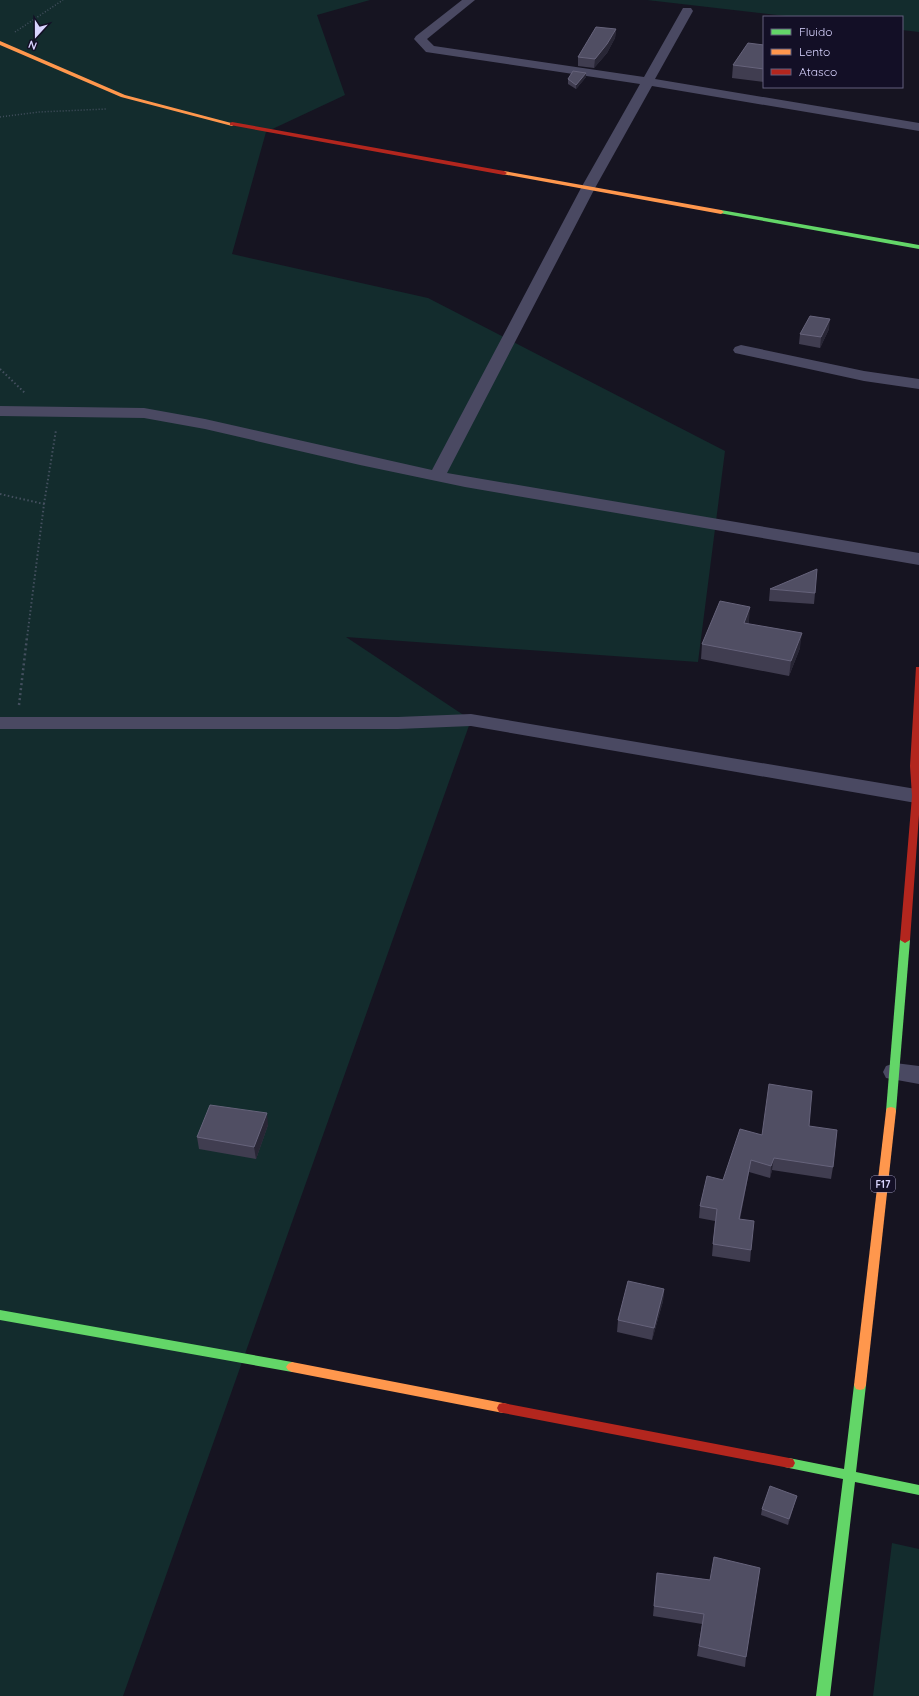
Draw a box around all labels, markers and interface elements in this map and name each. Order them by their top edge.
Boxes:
north arrow [16,16,56,56]
legend [763,16,903,88]
text: Fluido [799,24,832,39]
text: N [26,37,39,53]
text: Lento [799,44,830,59]
text: Atasco [799,64,837,79]
road number: F17 [871,1176,895,1192]

